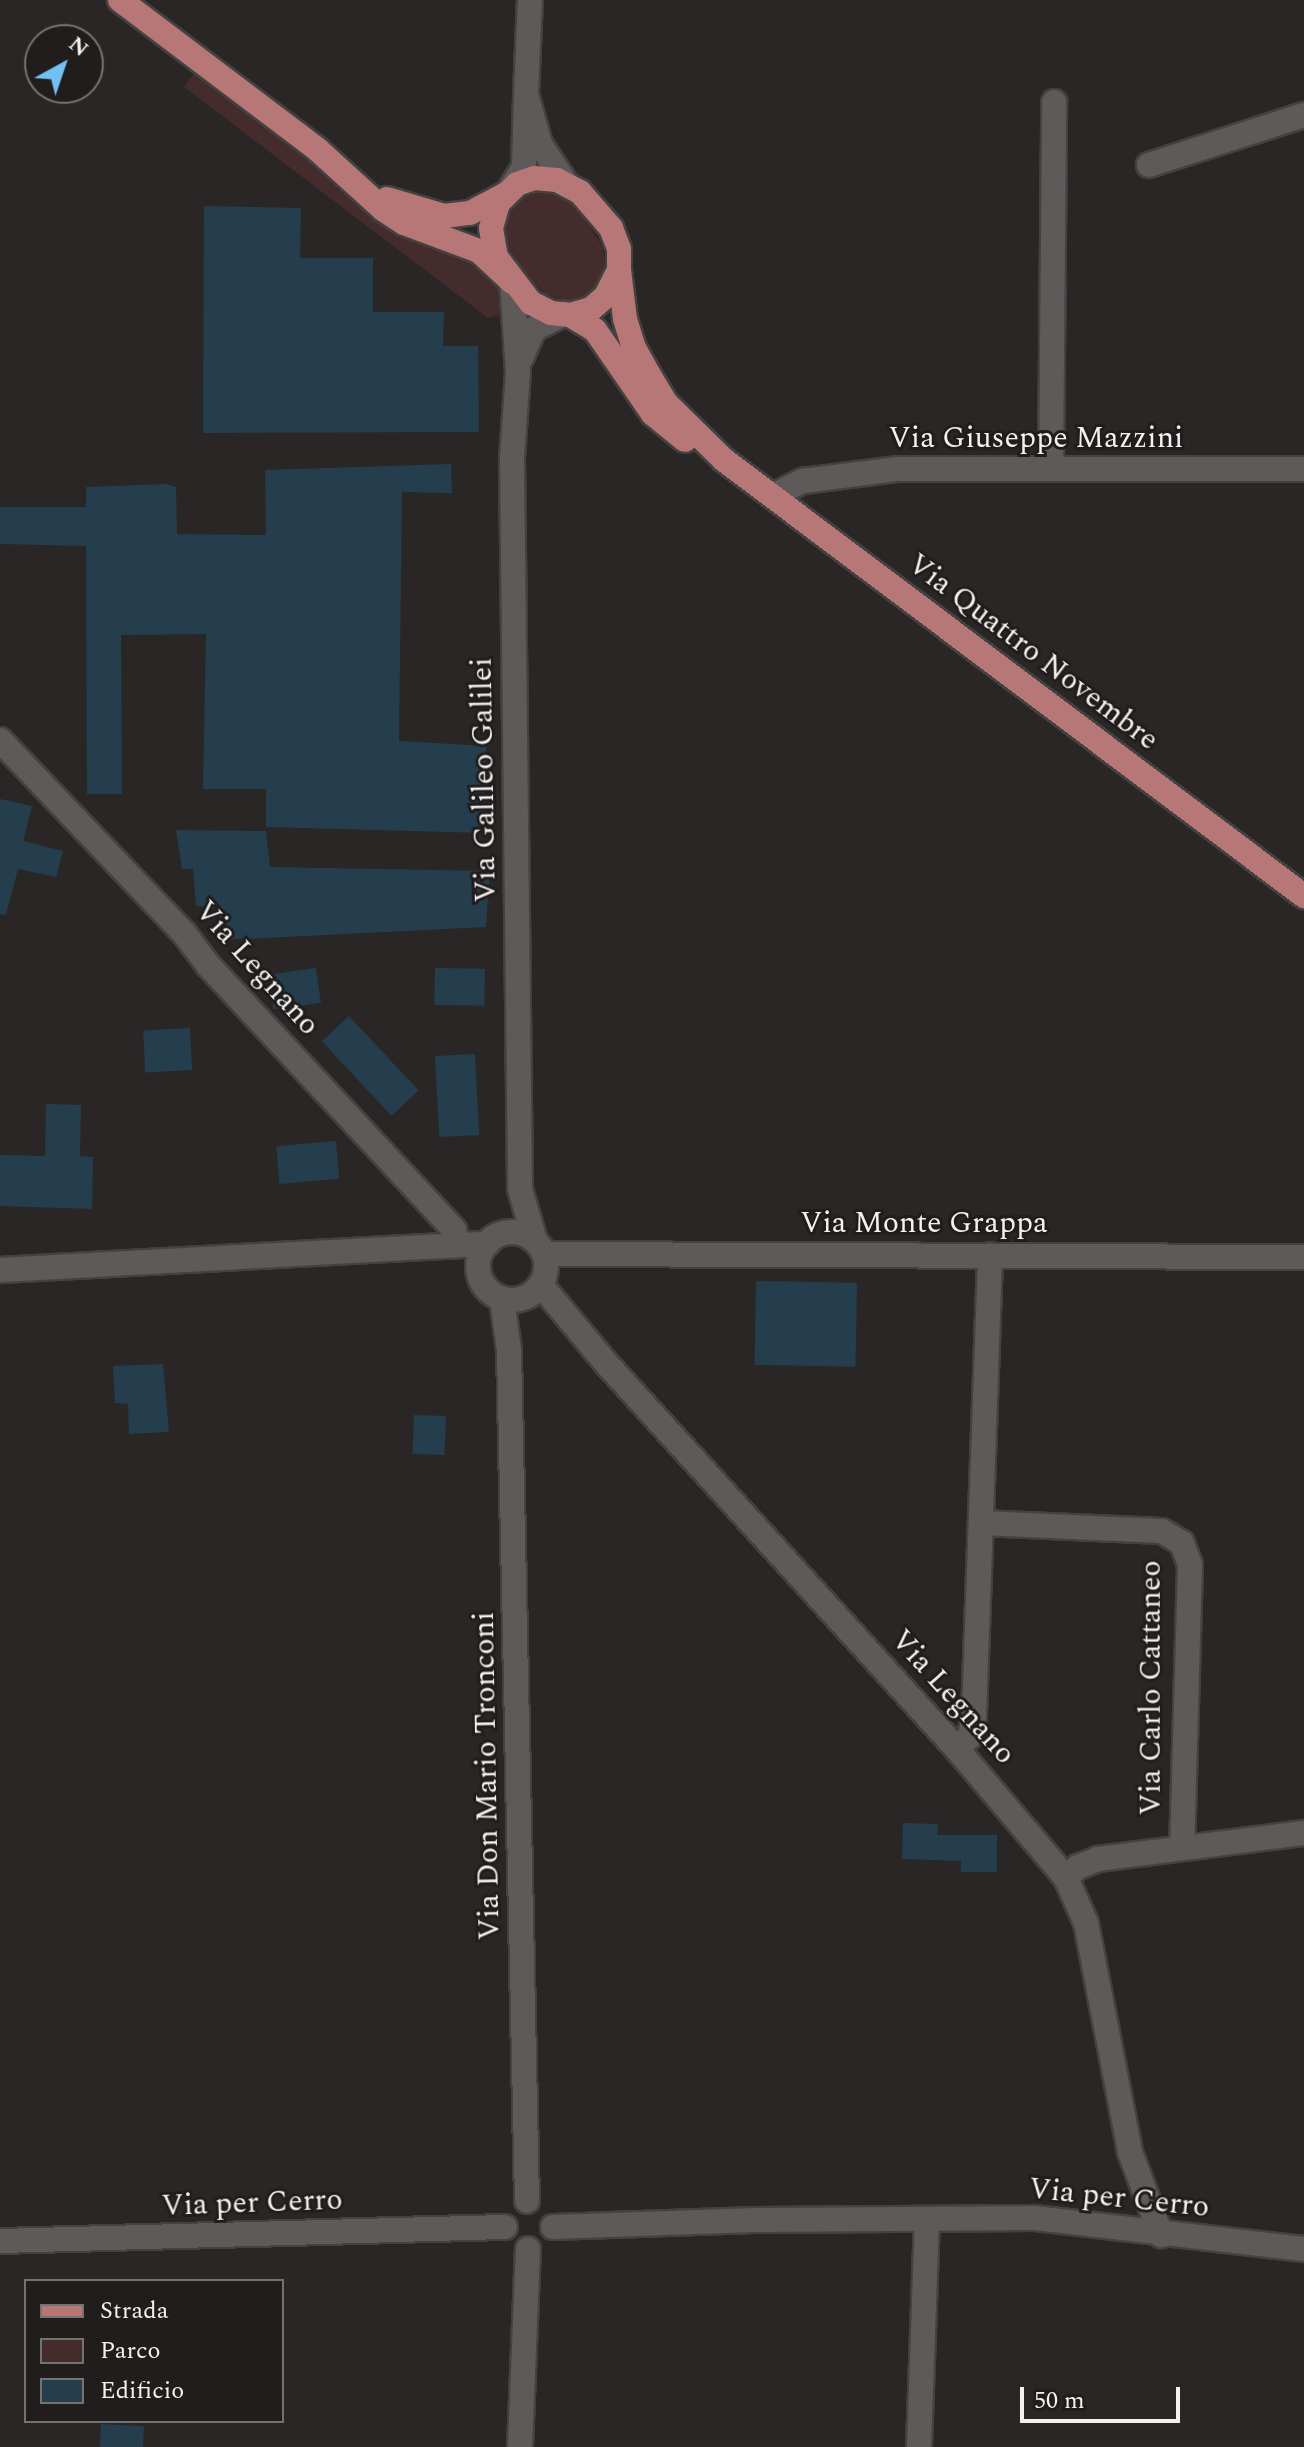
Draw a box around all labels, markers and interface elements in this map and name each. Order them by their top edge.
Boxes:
north arrow [24,24,104,104]
text: N [61,28,96,65]
street label: Via Giuseppe Mazzini [889,420,1183,456]
street label: Via Quattro Novembre [901,546,1165,758]
street label: Via Galileo Galilei [464,657,504,903]
street label: Via Legnano [187,893,327,1043]
street label: Via Monte Grappa [800,1205,1048,1241]
street label: Via Carlo Cattaneo [1133,1560,1169,1816]
street label: Via Don Mario Tronconi [466,1611,508,1941]
street label: Via Legnano [883,1622,1023,1772]
street label: Via per Cerro [1027,2171,1211,2225]
street label: Via per Cerro [161,2182,343,2224]
legend [24,2279,284,2423]
text: Strada [100,2293,168,2329]
text: Parco [100,2333,161,2369]
scale bar [1024,2371,1184,2421]
text: Edificio [100,2373,184,2409]
text: 50 m [1034,2383,1085,2419]

